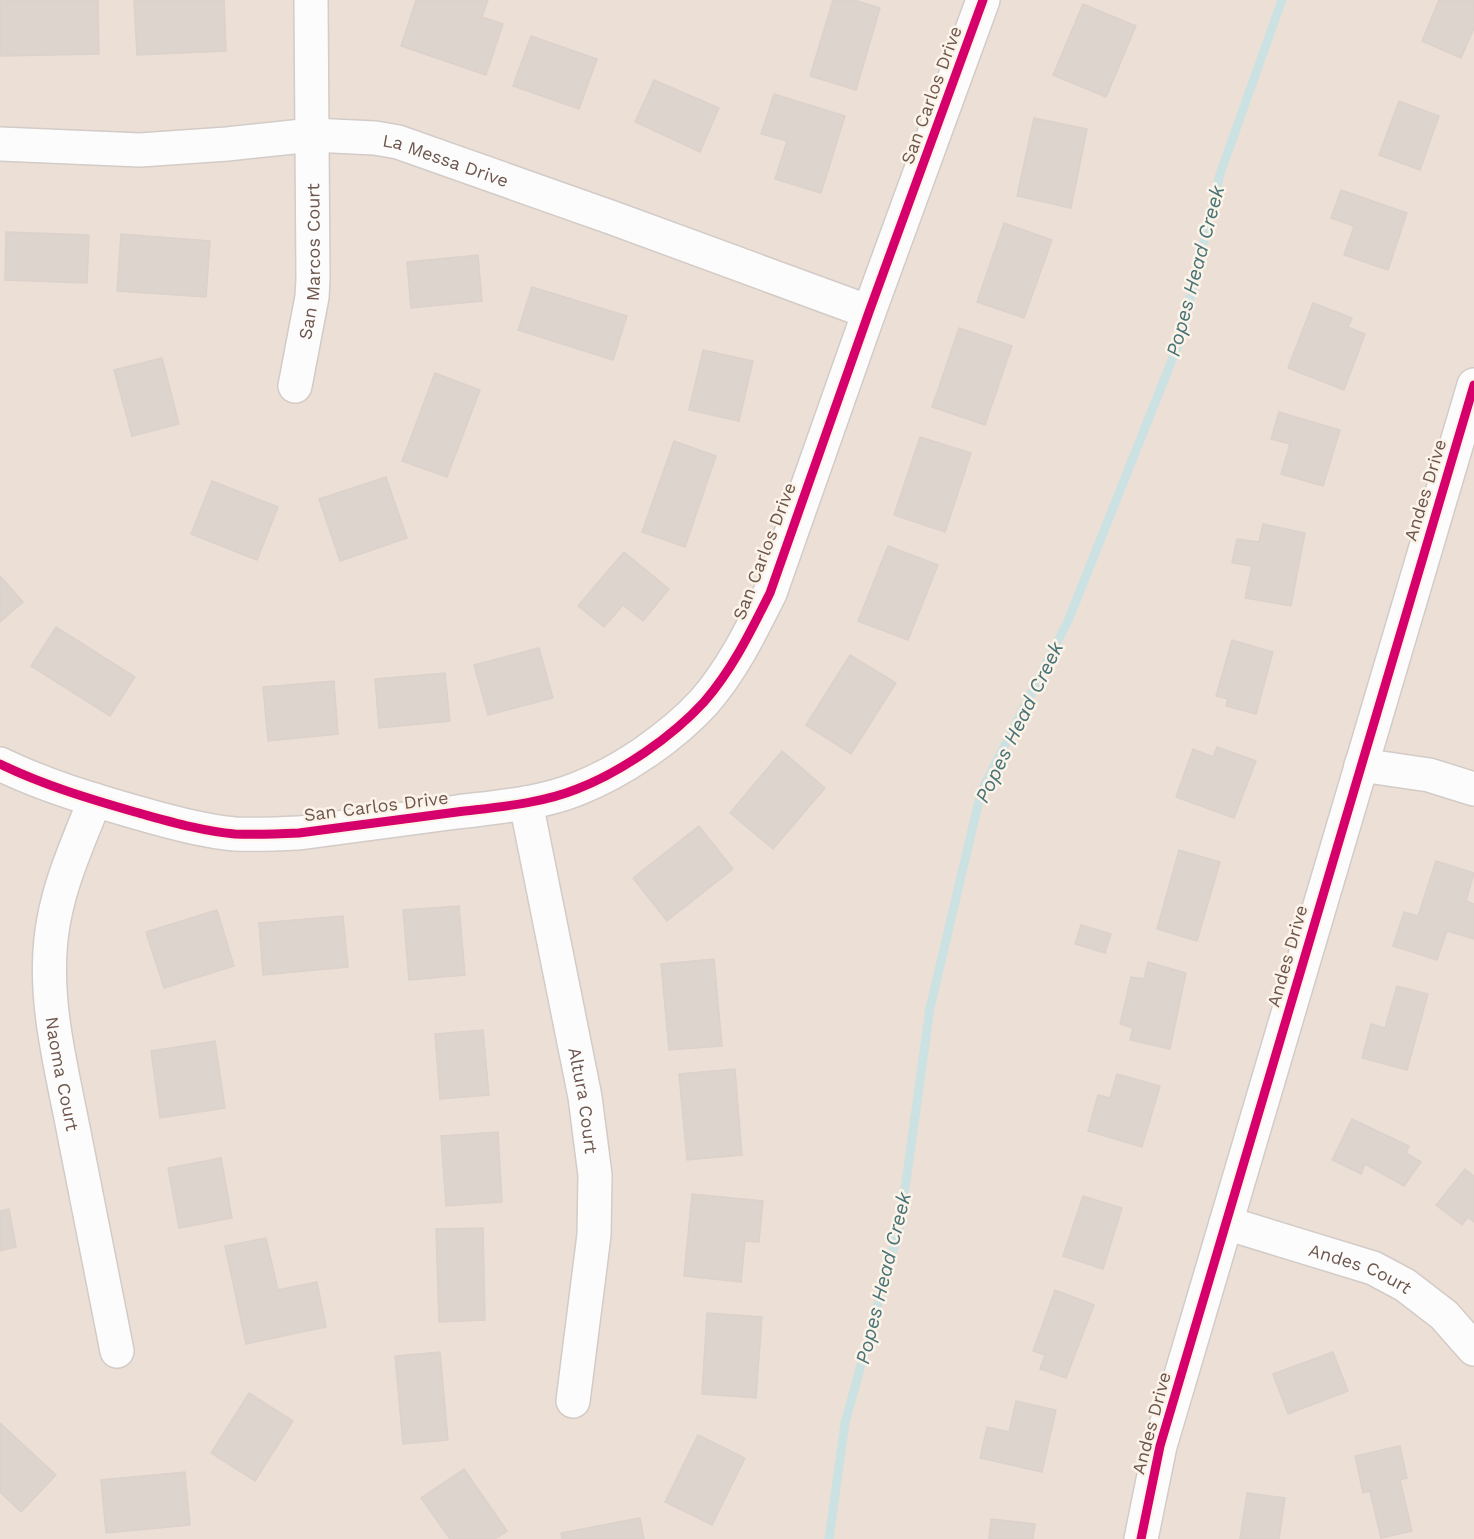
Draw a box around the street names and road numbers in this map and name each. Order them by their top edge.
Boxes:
street label: San Carlos Drive [896,23,966,167]
street label: La Messa Drive [381,129,512,191]
street label: San Marcos Court [294,183,324,341]
street label: Andes Drive [1400,437,1450,543]
street label: San Carlos Drive [728,479,800,623]
street label: San Carlos Drive [303,787,449,825]
street label: Andes Drive [1262,903,1312,1009]
street label: Naoma Court [42,1015,84,1133]
street label: Altura Court [565,1045,603,1155]
street label: Andes Court [1307,1239,1417,1298]
street label: Andes Drive [1127,1370,1175,1476]

